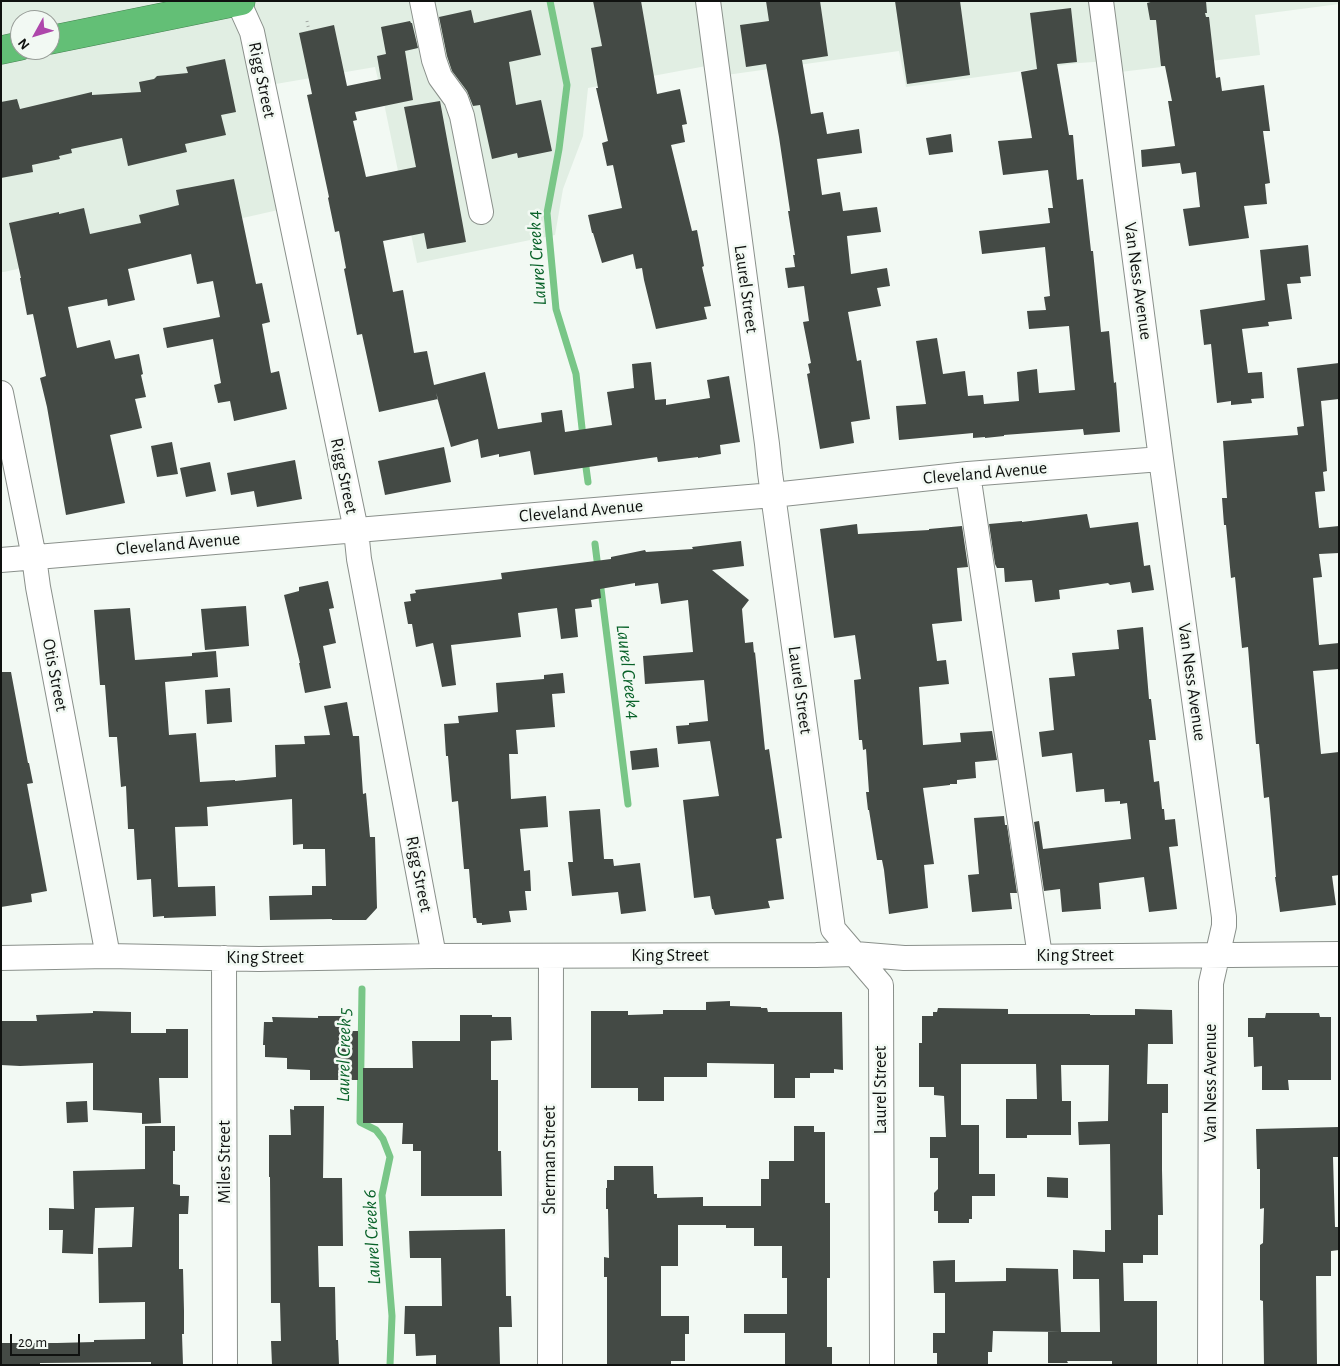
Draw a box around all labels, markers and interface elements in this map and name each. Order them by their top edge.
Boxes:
north arrow [10,10,60,60]
text: N [16,36,33,52]
street label: Rigg Street [243,40,281,120]
water label: Laurel Creek 4 [522,209,552,307]
street label: Van Ness Avenue [1119,221,1157,341]
street label: Laurel Street [729,244,763,334]
street label: Rigg Street [325,436,363,516]
street label: Cleveland Avenue [922,457,1048,489]
street label: Cleveland Avenue [518,495,644,527]
street label: Cleveland Avenue [115,528,241,560]
street label: Van Ness Avenue [1173,622,1211,742]
water label: Laurel Creek 4 [611,623,645,721]
street label: Otis Street [37,637,73,713]
street label: Laurel Street [783,645,817,735]
street label: Rigg Street [401,834,437,914]
street label: King Street [631,945,709,967]
street label: King Street [1036,945,1114,967]
street label: King Street [226,947,304,969]
water label: Laurel Creek 5 [332,1008,356,1102]
street label: Van Ness Avenue [1200,1024,1222,1142]
street label: Laurel Street [870,1046,892,1134]
street label: Sherman Street [539,1106,561,1214]
street label: Miles Street [214,1120,236,1204]
water label: Laurel Creek 6 [358,1189,386,1285]
scale bar [12,1324,82,1356]
text: 20 m [18,1335,47,1350]

